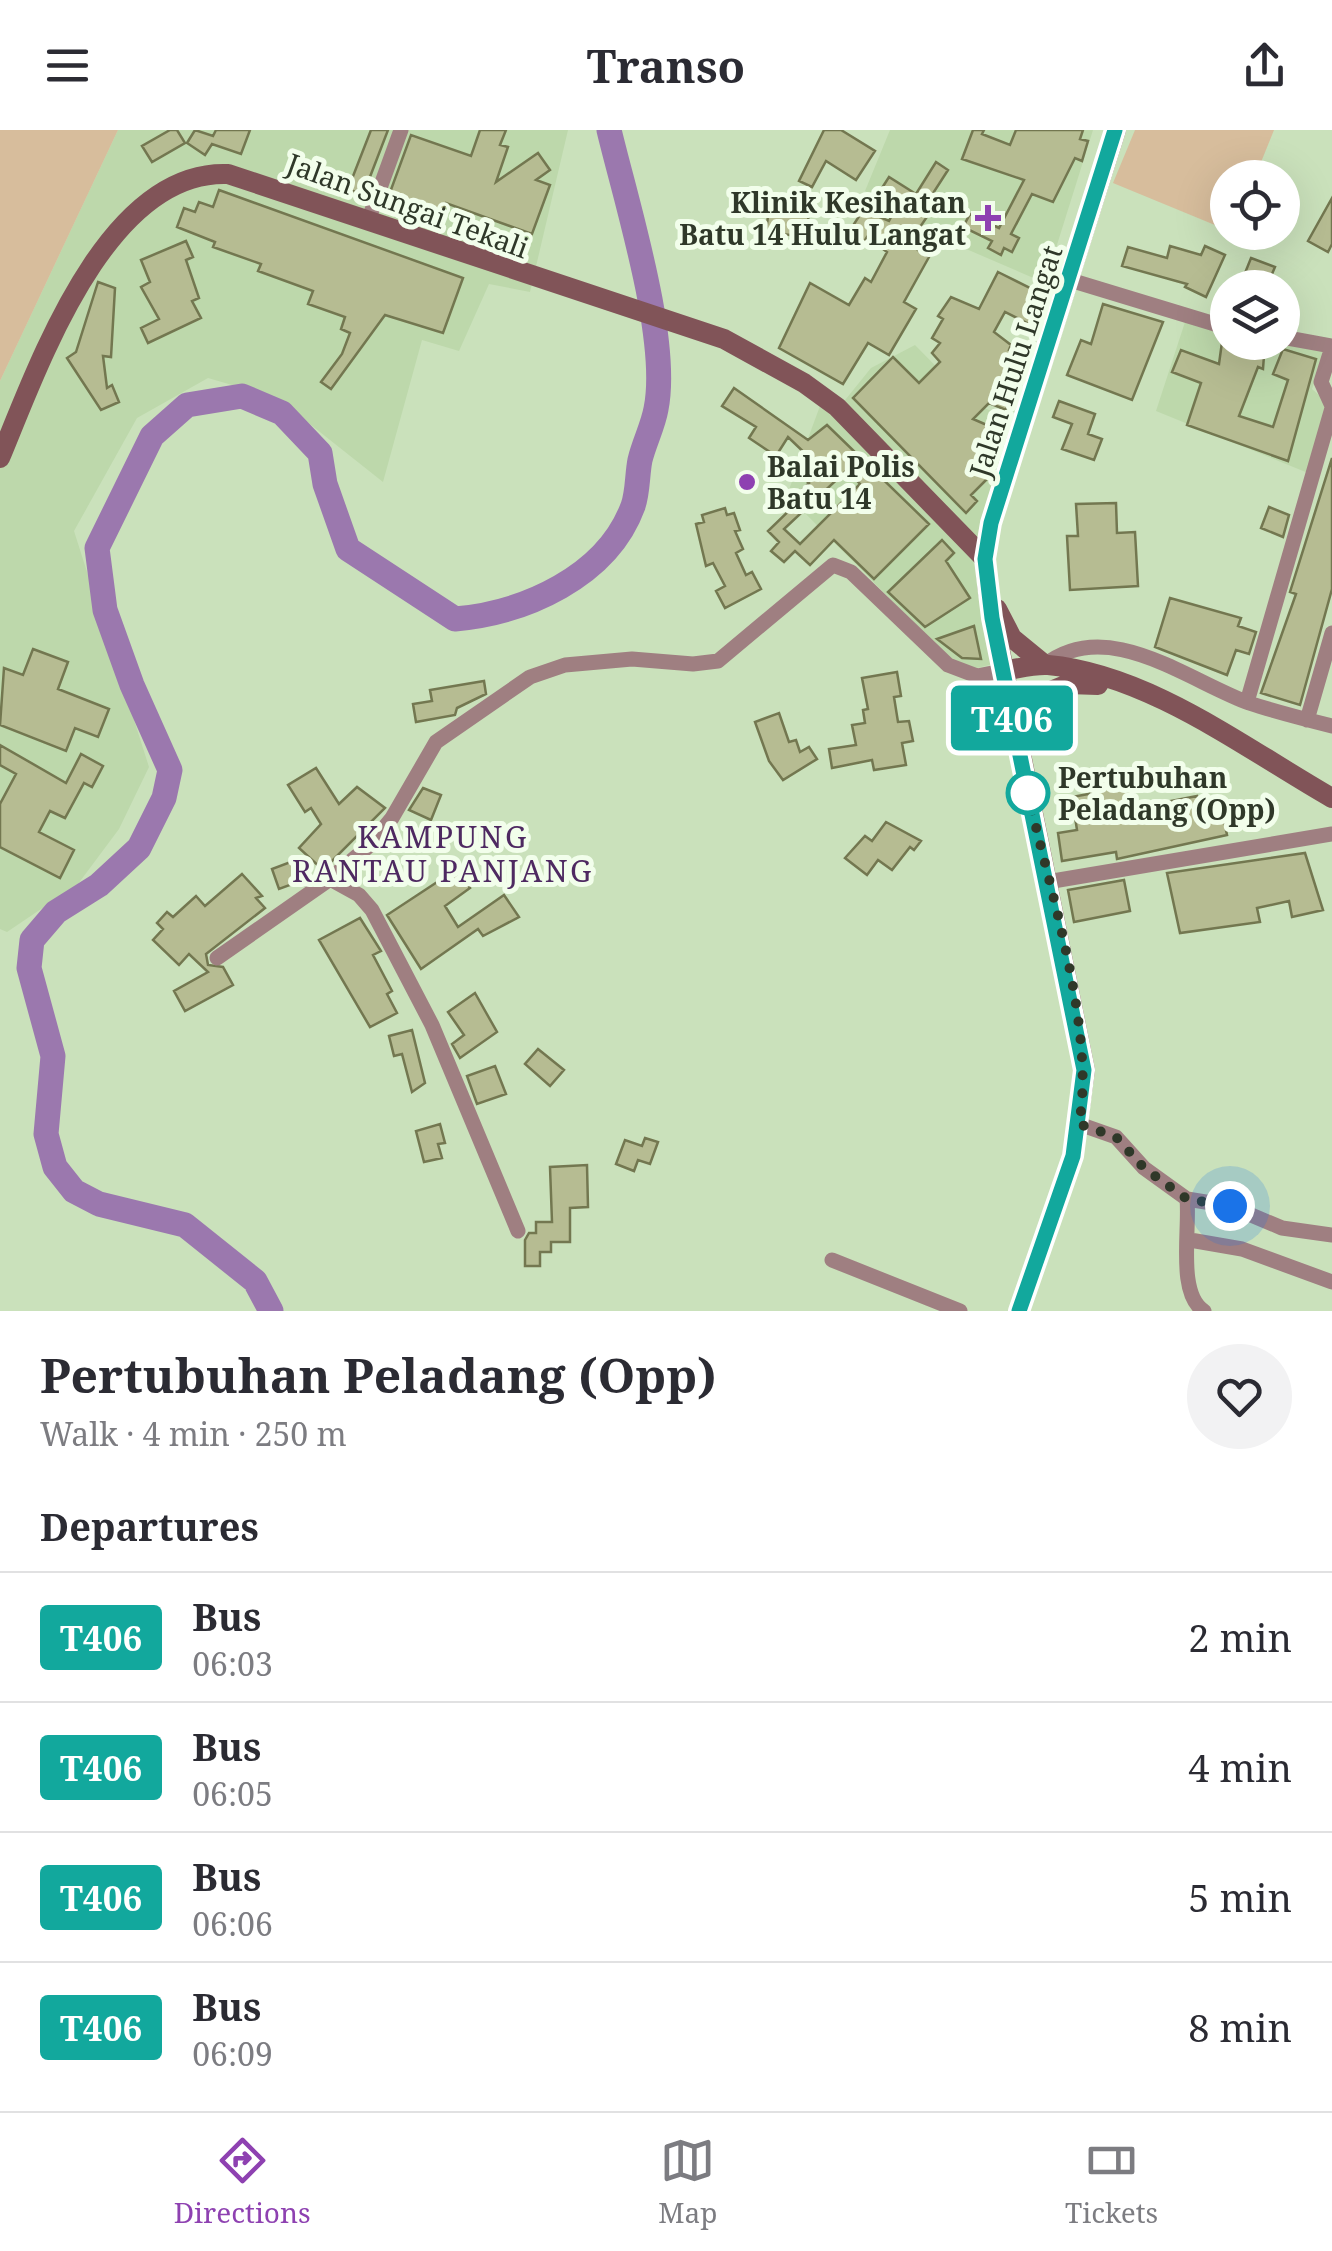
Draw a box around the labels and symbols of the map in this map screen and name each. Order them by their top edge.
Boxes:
street label: Jalan Sungai Tekali [281,143,534,266]
place label: Klinik Kesihatan Batu 14 Hulu Langat [679,183,966,253]
marker: Klinik Kesihatan Batu 14 Hulu Langat [975,205,1001,231]
street label: Jalan Hulu Langat [959,240,1070,483]
place label: Balai Polis Batu 14 [767,447,915,517]
marker: Balai Polis Batu 14 [736,471,758,493]
line badge: T406 [942,686,1082,750]
place label: Pertubuhan Peladang (Opp) [1058,758,1276,828]
marker: Pertubuhan Peladang (Opp) [1007,772,1049,814]
district label: KAMPUNG RANTAU PANJANG [292,816,594,891]
your location [1205,1181,1255,1231]

